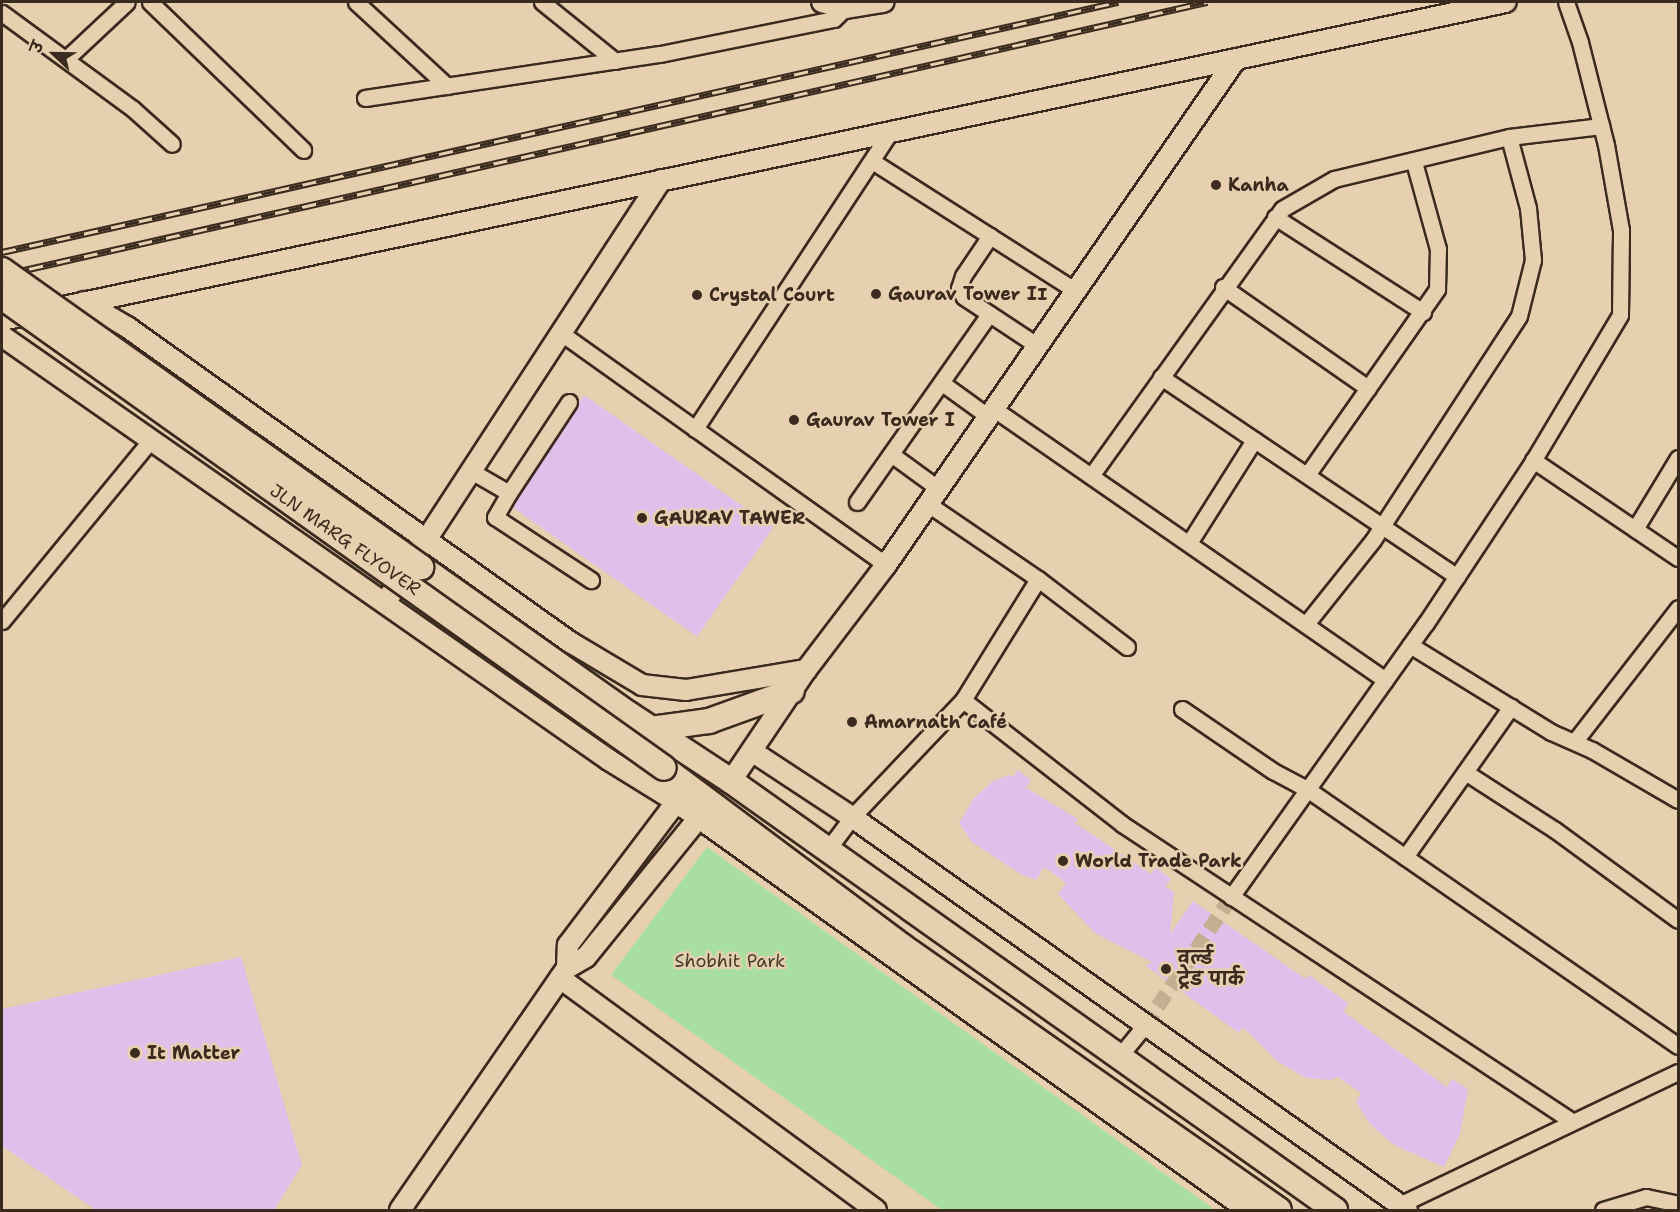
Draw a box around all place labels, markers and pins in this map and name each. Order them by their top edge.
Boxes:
place label: Kanha [1228,174,1289,196]
marker: Kanha [1209,178,1223,192]
place label: Gaurav Tower II [888,283,1047,305]
place label: Crystal Court [709,284,835,306]
marker: Gaurav Tower II [869,287,883,301]
marker: Crystal Court [690,288,704,302]
place label: Gaurav Tower I [806,409,955,431]
marker: Gaurav Tower I [787,413,801,427]
place label: GAURAV TAWER [654,507,805,529]
marker: GAURAV TAWER [635,511,649,525]
place label: Amarnath Café [864,711,1007,733]
marker: Amarnath Café [845,715,859,729]
place label: World Trade Park [1075,850,1242,872]
marker: World Trade Park [1056,854,1070,868]
place label: वर्ल्ड ट्रेड पार्क [1178,948,1244,990]
marker: वर्ल्ड ट्रेड पार्क [1159,962,1173,976]
place label: It Matter [147,1042,240,1064]
marker: It Matter [128,1046,142,1060]

